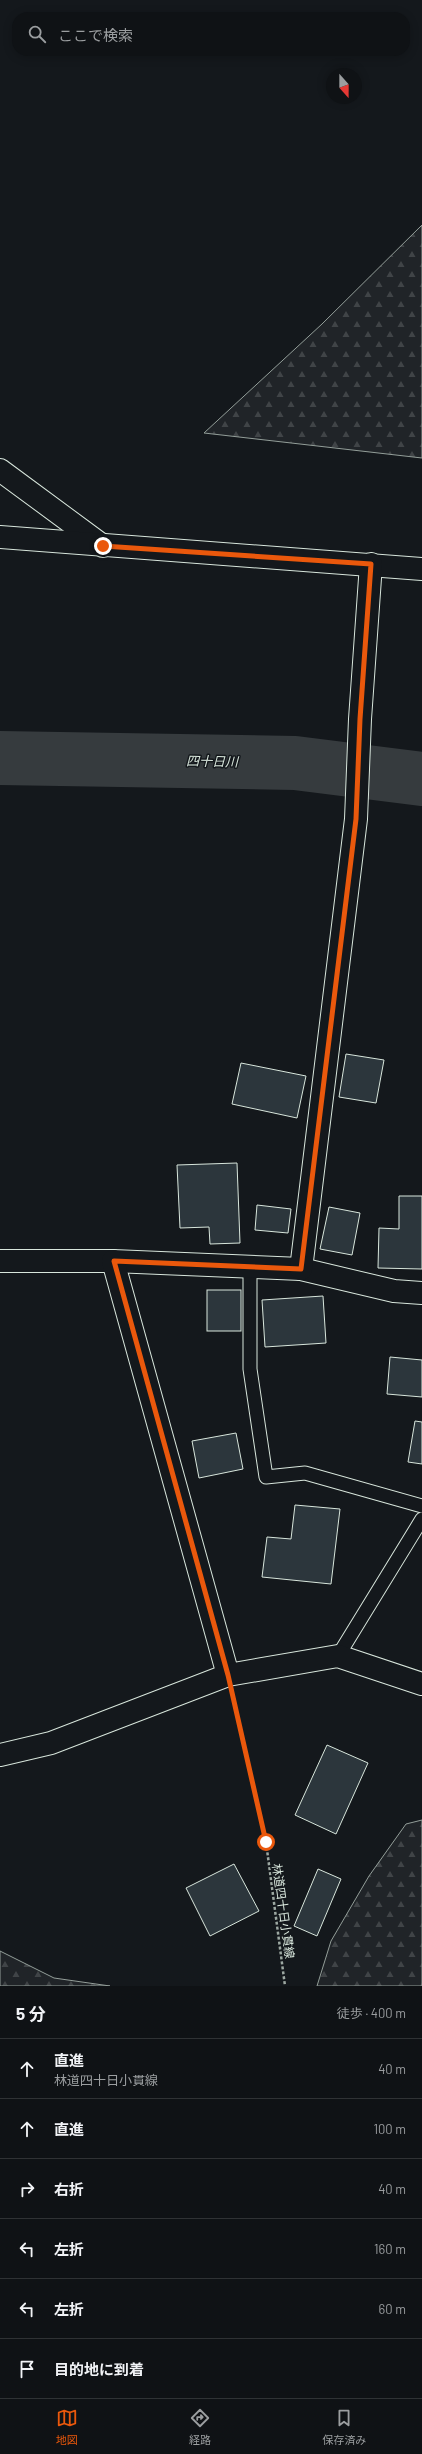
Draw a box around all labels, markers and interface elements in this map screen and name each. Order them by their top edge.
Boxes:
search box [12,12,410,56]
icon: search [26,23,48,45]
text: ここで検索 [58,26,133,44]
north arrow [326,68,362,104]
route end [94,537,112,555]
water label: 四十日川 [186,753,240,769]
route start [257,1833,275,1851]
street label: 林道四十日小貫線 [270,1862,298,1960]
text: 5 分 [16,2003,46,2023]
text: 徒歩 · 400 m [337,2005,406,2021]
text: 直進 [54,2051,84,2069]
icon: ahead [16,2058,38,2080]
text: 40 m [378,2061,406,2077]
text: 林道四十日小貫線 [54,2072,158,2088]
icon: ahead [16,2118,38,2140]
text: 直進 [54,2120,84,2138]
text: 100 m [373,2121,406,2137]
icon: right [16,2178,38,2200]
text: 右折 [54,2180,84,2198]
text: 40 m [378,2181,406,2197]
icon: left [16,2238,38,2260]
text: 左折 [54,2240,84,2258]
text: 160 m [374,2241,406,2257]
icon: left [16,2298,38,2320]
text: 左折 [54,2300,84,2318]
text: 60 m [379,2301,406,2317]
icon: arrive [16,2358,38,2380]
text: 目的地に到着 [54,2360,144,2378]
tab: 地図 [56,2407,78,2447]
tab: 経路 [189,2407,211,2447]
tab: 保存済み [322,2407,366,2447]

